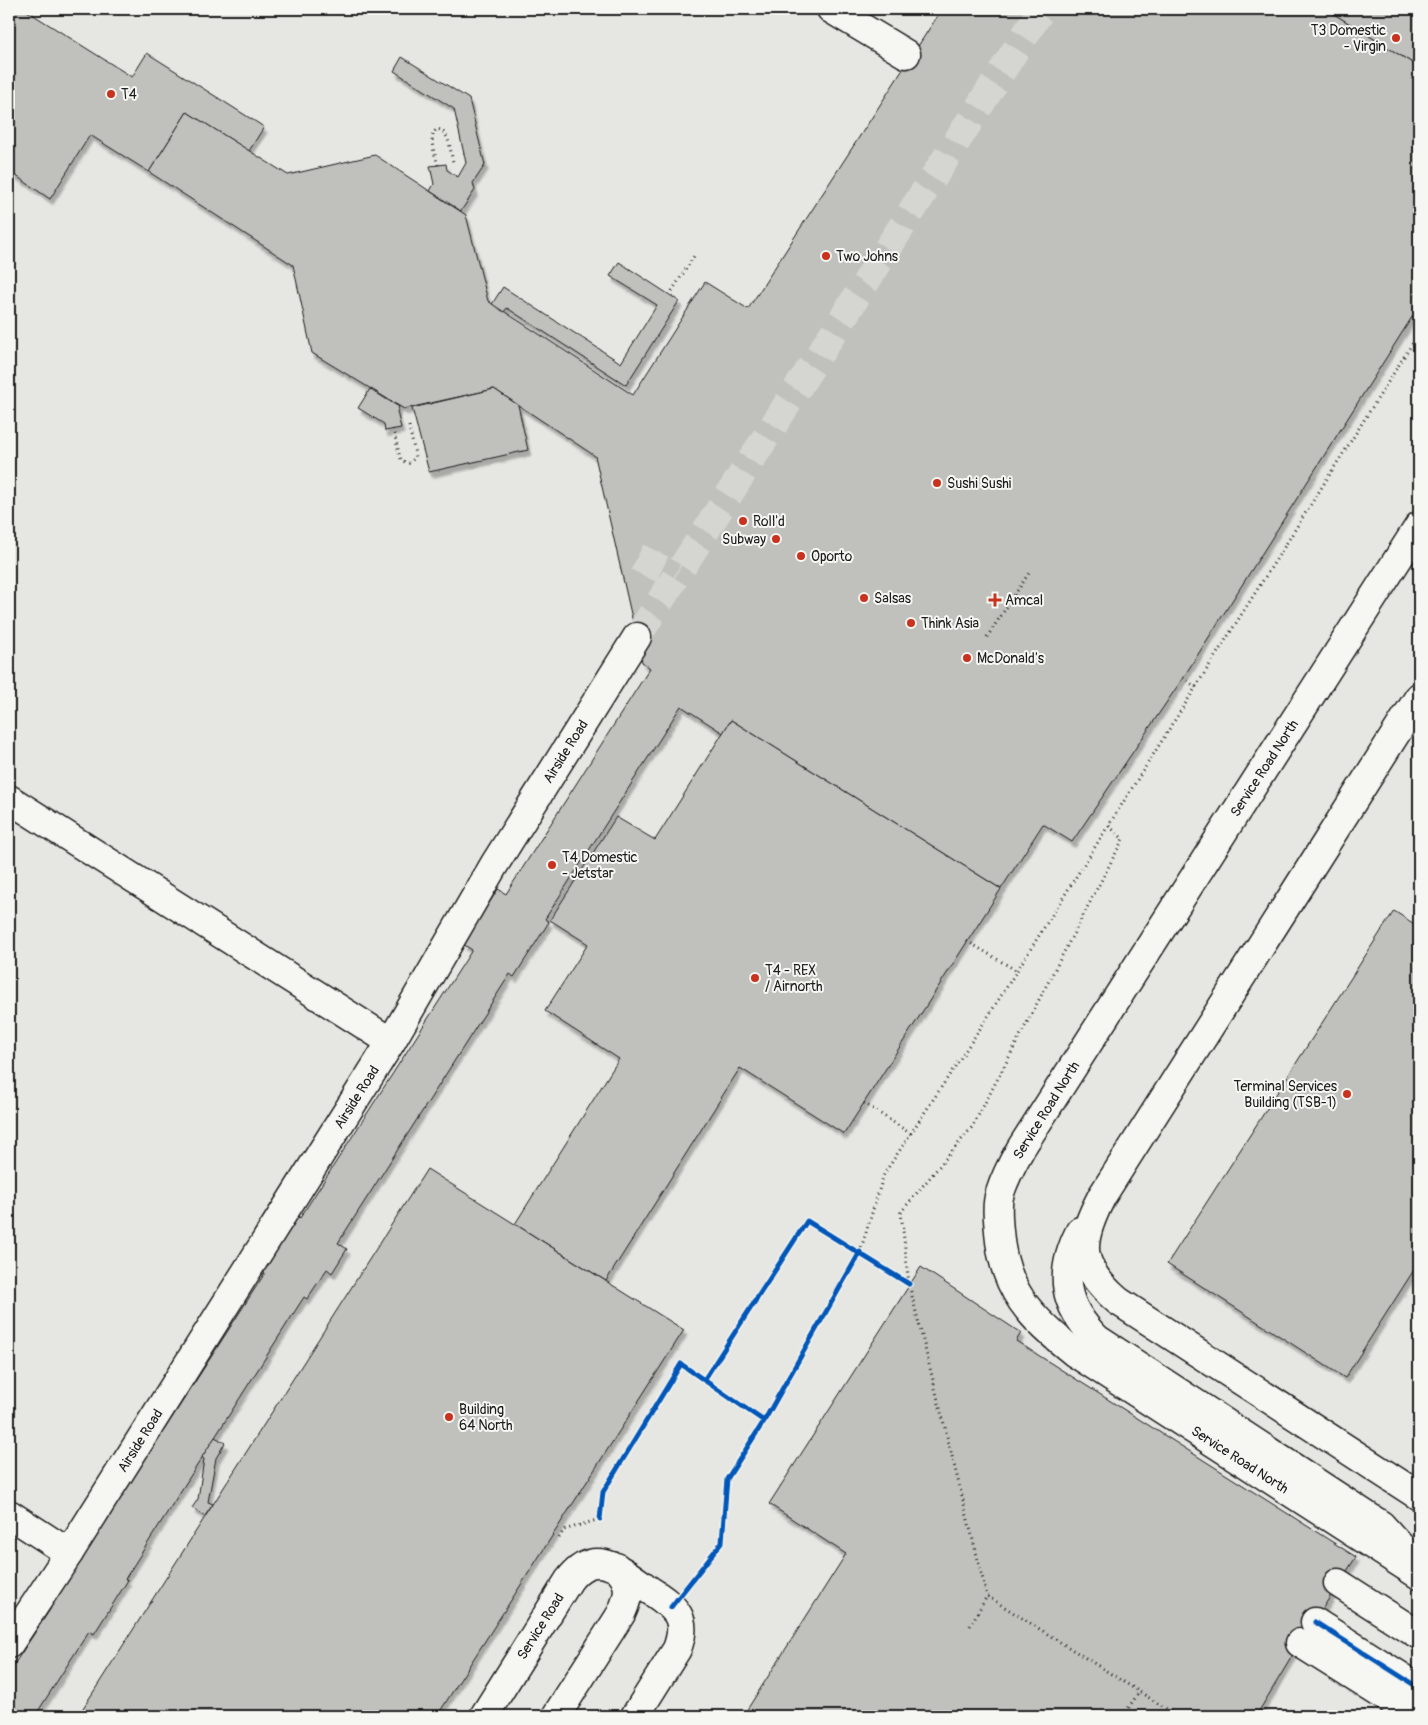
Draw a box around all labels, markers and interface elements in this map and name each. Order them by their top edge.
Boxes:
place label: T3 Domestic - Virgin [1311,22,1386,55]
marker: T3 Domestic - Virgin [1390,32,1402,44]
place label: T4 [121,86,137,103]
marker: T4 [105,88,117,100]
place label: Two Johns [836,248,899,265]
marker: Two Johns [820,250,832,262]
place label: Sushi Sushi [947,475,1012,492]
marker: Sushi Sushi [931,477,943,489]
place label: Roll'd [753,513,785,530]
marker: Roll'd [737,515,749,527]
place label: Subway [722,531,766,548]
marker: Subway [770,533,782,545]
place label: Oporto [811,548,853,565]
marker: Oporto [795,550,807,562]
place label: Salsas [874,590,912,607]
marker: Salsas [858,592,870,604]
place label: Amcal [1005,592,1043,609]
marker: Amcal [989,594,1001,606]
place label: Think Asia [921,615,979,632]
marker: Think Asia [905,617,917,629]
place label: McDonald's [977,650,1045,667]
marker: McDonald's [961,652,973,664]
street label: Airside Road [540,717,592,786]
street label: Service Road North [1227,717,1302,820]
place label: T4 Domestic - Jetstar [562,849,638,882]
marker: T4 Domestic - Jetstar [546,859,558,871]
place label: T4 - REX / Airnorth [765,962,823,995]
marker: T4 - REX / Airnorth [749,972,761,984]
street label: Service Road North [1010,1058,1083,1162]
street label: Airside Road [331,1062,383,1132]
place label: Terminal Services Building (TSB-1) [1233,1078,1338,1111]
marker: Terminal Services Building (TSB-1) [1341,1088,1353,1100]
place label: Building 64 North [459,1401,513,1434]
street label: Airside Road [114,1406,167,1475]
marker: Building 64 North [443,1411,455,1423]
street label: Service Road North [1188,1422,1292,1498]
street label: Service Road [514,1590,568,1663]

